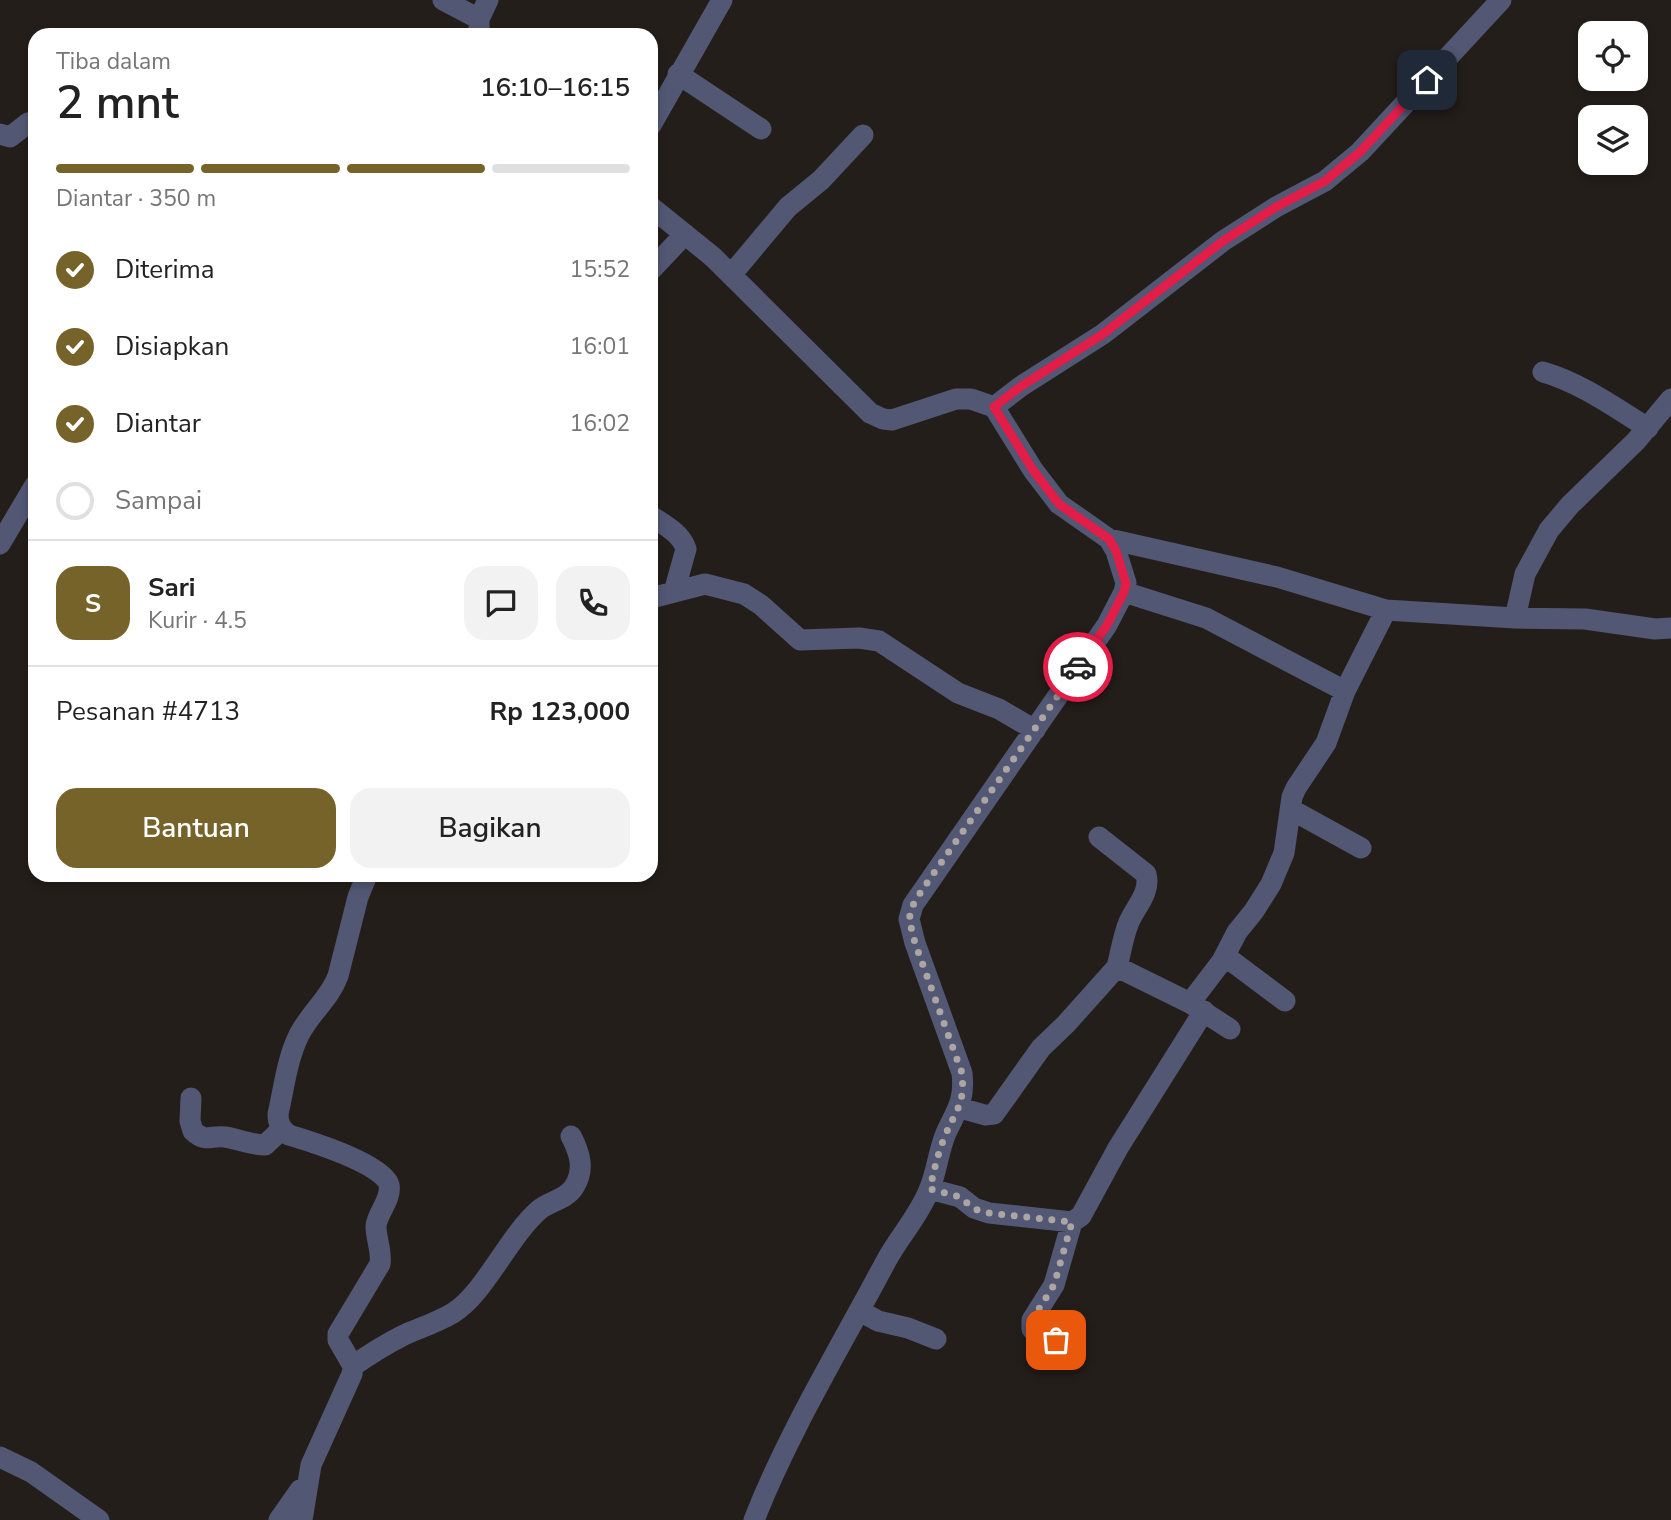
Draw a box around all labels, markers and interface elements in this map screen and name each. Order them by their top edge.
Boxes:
map controls [1578,21,1648,175]
button: locate [1578,21,1648,91]
text: Tiba dalam [56,46,171,77]
pin [1397,50,1457,110]
icon: home [1408,61,1446,99]
text: 16:10–16:15 [480,70,630,105]
text: 2 mnt [56,71,179,134]
button: layers [1578,105,1648,175]
text: Diantar · 350 m [56,183,216,214]
icon: check [56,251,94,289]
text: Diterima [115,252,215,287]
text: 15:52 [570,254,630,285]
icon: check [56,328,94,366]
text: Disiapkan [115,329,229,364]
text: 16:01 [570,331,630,362]
icon: check [56,405,94,443]
text: Diantar [115,406,201,441]
text: 16:02 [570,408,630,439]
text: Sampai [115,483,202,518]
button: chat [464,566,538,640]
button: phone [556,566,630,640]
text: Sari [148,570,195,605]
text: S [85,586,101,621]
text: Kurir · 4.5 [148,605,247,636]
courier [1043,632,1113,702]
icon: car [1059,648,1097,686]
text: Pesanan #4713 [56,694,240,729]
text: Rp 123,000 [489,694,630,729]
button: Bantuan [56,788,336,868]
button: Bagikan [350,788,630,868]
pin [1026,1310,1086,1370]
icon: bag [1037,1321,1075,1359]

